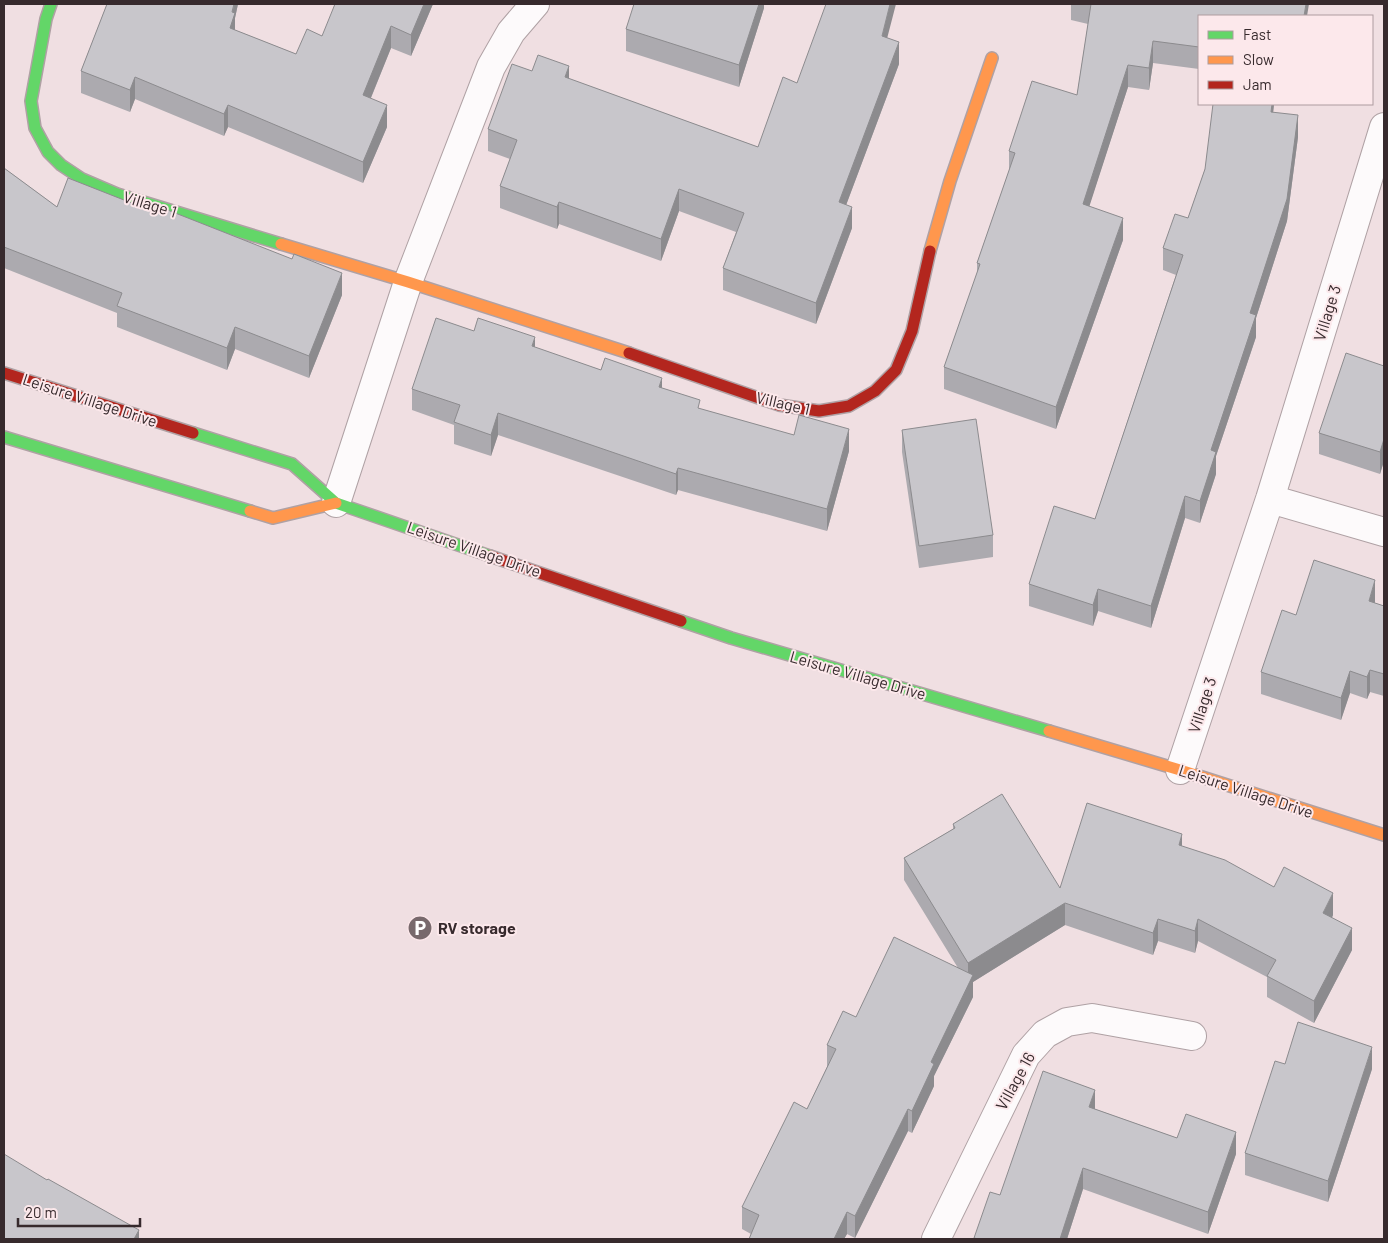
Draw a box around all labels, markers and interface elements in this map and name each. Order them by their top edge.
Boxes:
legend [1198,15,1373,105]
text: Fast [1243,25,1271,43]
text: Slow [1243,50,1274,68]
text: Jam [1243,75,1272,93]
street label: Village 1 [121,186,179,221]
street label: Village 3 [1309,283,1344,343]
street label: Leisure Village Drive [20,369,160,430]
street label: Village 1 [754,387,812,418]
street label: Leisure Village Drive [405,517,544,580]
street label: Leisure Village Drive [788,646,928,703]
street label: Village 3 [1184,675,1219,735]
street label: Leisure Village Drive [1176,760,1316,821]
parking icon: RV storage [407,915,433,941]
place label: RV storage [438,918,516,937]
street label: Village 16 [991,1049,1038,1113]
scale bar [18,1196,140,1228]
text: 20 m [25,1203,57,1221]

